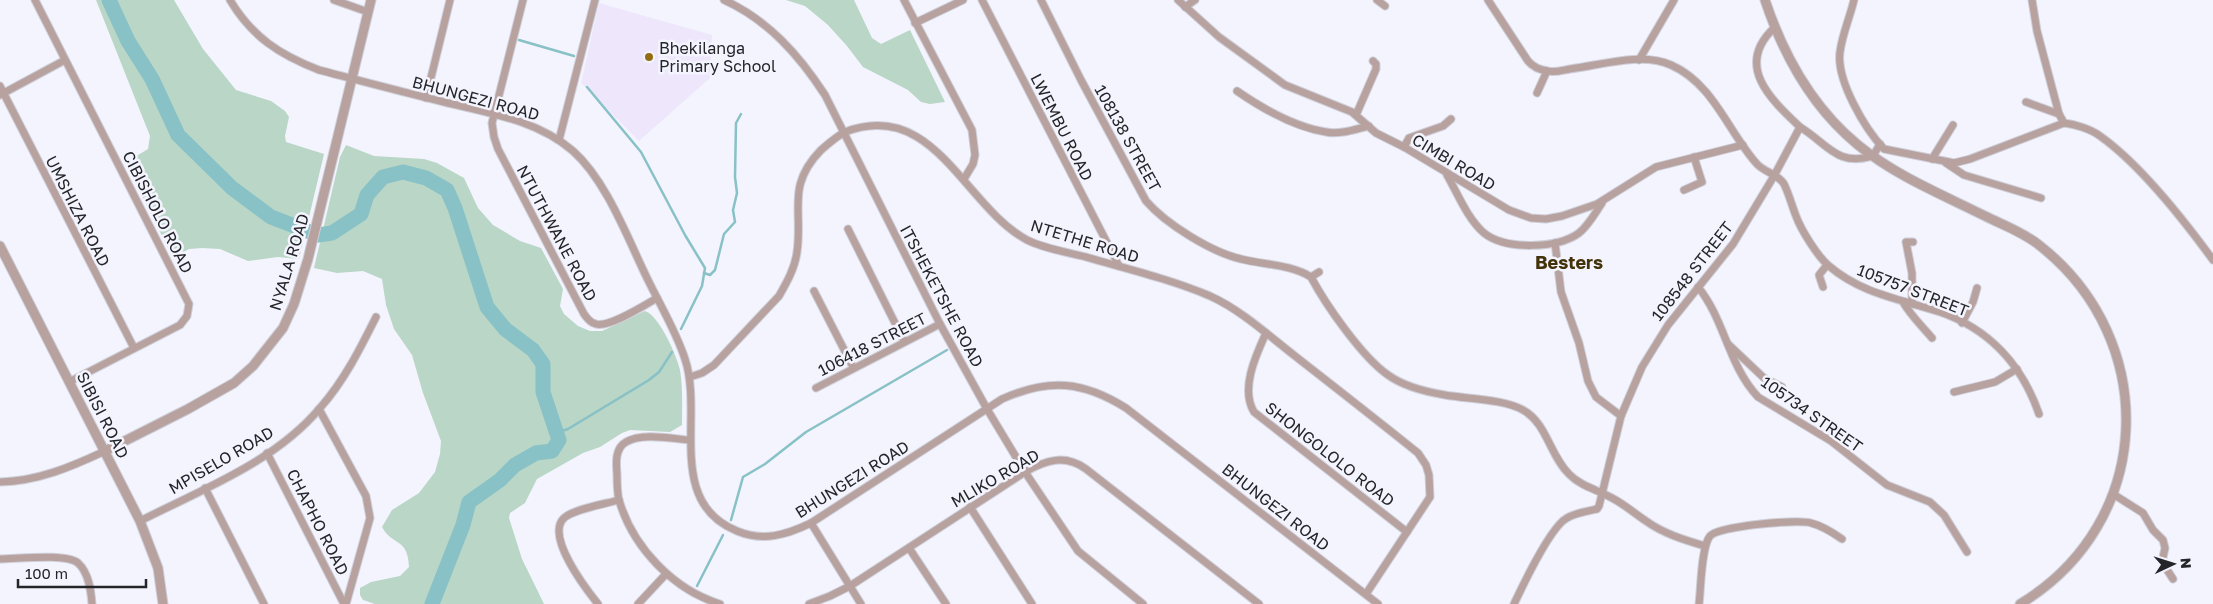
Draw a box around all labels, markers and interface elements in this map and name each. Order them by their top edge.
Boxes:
place label: Bhekilanga Primary School [659,38,776,76]
marker: Bhekilanga Primary School [643,51,655,63]
street label: LWEMBU ROAD [1026,70,1098,184]
street label: BHUNGEZI ROAD [410,71,542,125]
street label: 108138 STREET [1090,81,1166,195]
street label: CIMBI ROAD [1409,129,1499,195]
street label: CIBISHOLO ROAD [119,148,197,276]
street label: UMSHIZA ROAD [42,152,114,270]
street label: NTUTHWANE ROAD [513,162,601,304]
street label: NYALA ROAD [265,211,313,313]
street label: NTETHE ROAD [1028,215,1142,267]
street label: 108548 STREET [1647,217,1737,325]
street label: ITSHEKETSHE ROAD [896,221,988,371]
district label: Besters [1535,251,1603,273]
street label: 105757 STREET [1854,260,1972,320]
street label: 106418 STREET [814,308,930,380]
street label: SIBISI ROAD [73,368,133,462]
street label: 105734 STREET [1758,372,1867,456]
street label: SHONGOLOLO ROAD [1261,397,1399,511]
street label: MPISELO ROAD [165,422,277,498]
street label: BHUNGEZI ROAD [791,436,913,522]
street label: MLIKO ROAD [947,445,1043,511]
street label: BHUNGEZI ROAD [1218,459,1334,555]
street label: CHAPHO ROAD [283,466,353,578]
north arrow [2148,539,2198,589]
scale bar [18,556,145,588]
text: N [2178,557,2195,569]
text: 100 m [25,564,68,582]

